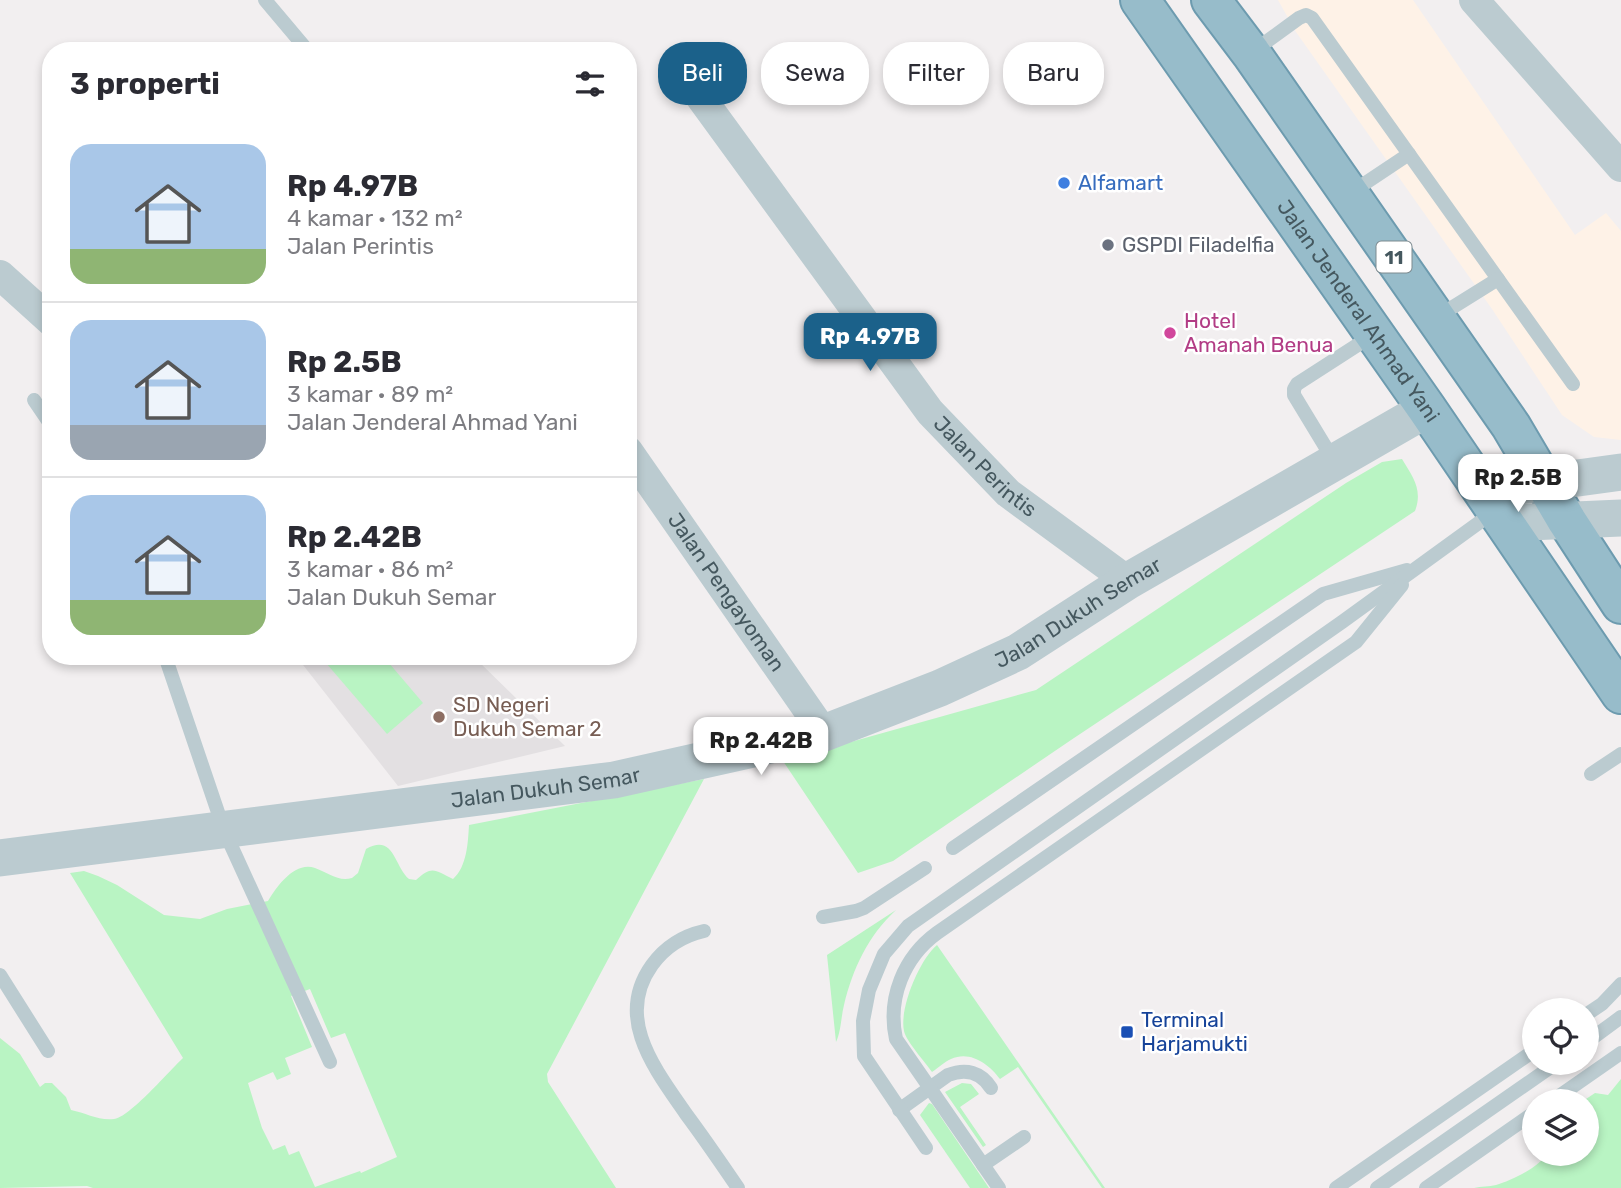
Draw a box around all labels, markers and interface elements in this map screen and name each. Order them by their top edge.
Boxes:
chip: Beli [658,42,747,105]
chip: Sewa [761,42,869,105]
chip: Filter [883,42,989,105]
chip: Baru [1003,42,1104,105]
icon: filters [571,65,609,103]
text: 3 properti [70,66,220,102]
text: Rp 4.97B [287,168,418,204]
place label: Alfamart [1078,170,1163,195]
icon: home [126,172,210,256]
marker: Alfamart [1056,175,1072,191]
street label: Jalan Jenderal Ahmad Yani [1272,195,1445,427]
text: 4 kamar · 132 m² [287,204,463,232]
text: Jalan Perintis [287,232,434,260]
place label: GSPDI Filadelfia [1122,232,1275,257]
marker: GSPDI Filadelfia [1100,237,1116,253]
road number: 11 [1376,242,1412,272]
place label: Hotel Amanah Benua [1184,308,1333,357]
pin: Rp 4.97B [798,314,942,373]
text: Rp 4.97B [820,322,920,350]
marker: Hotel Amanah Benua [1162,325,1178,341]
text: Rp 2.5B [287,344,402,380]
icon: home [126,348,210,432]
text: 3 kamar · 89 m² [287,380,453,408]
text: Jalan Jenderal Ahmad Yani [287,408,578,436]
street label: Jalan Perintis [929,411,1042,522]
pin: Rp 2.5B [1453,454,1583,514]
text: Rp 2.5B [1474,463,1562,491]
street label: Jalan Pengayoman [663,508,790,676]
text: Rp 2.42B [287,519,422,555]
icon: home [126,523,210,607]
street label: Jalan Dukuh Semar [991,552,1165,673]
text: 3 kamar · 86 m² [287,555,453,583]
text: Jalan Dukuh Semar [287,583,496,611]
place label: SD Negeri Dukuh Semar 2 [453,692,602,741]
marker: SD Negeri Dukuh Semar 2 [431,709,447,725]
pin: Rp 2.42B [689,718,833,777]
text: Rp 2.42B [709,726,813,754]
street label: Jalan Dukuh Semar [449,761,643,813]
map controls [1522,998,1599,1166]
button: locate [1522,998,1599,1075]
place label: Terminal Harjamukti [1141,1007,1248,1056]
marker: Terminal Harjamukti [1119,1024,1135,1040]
button: layers [1522,1089,1599,1166]

